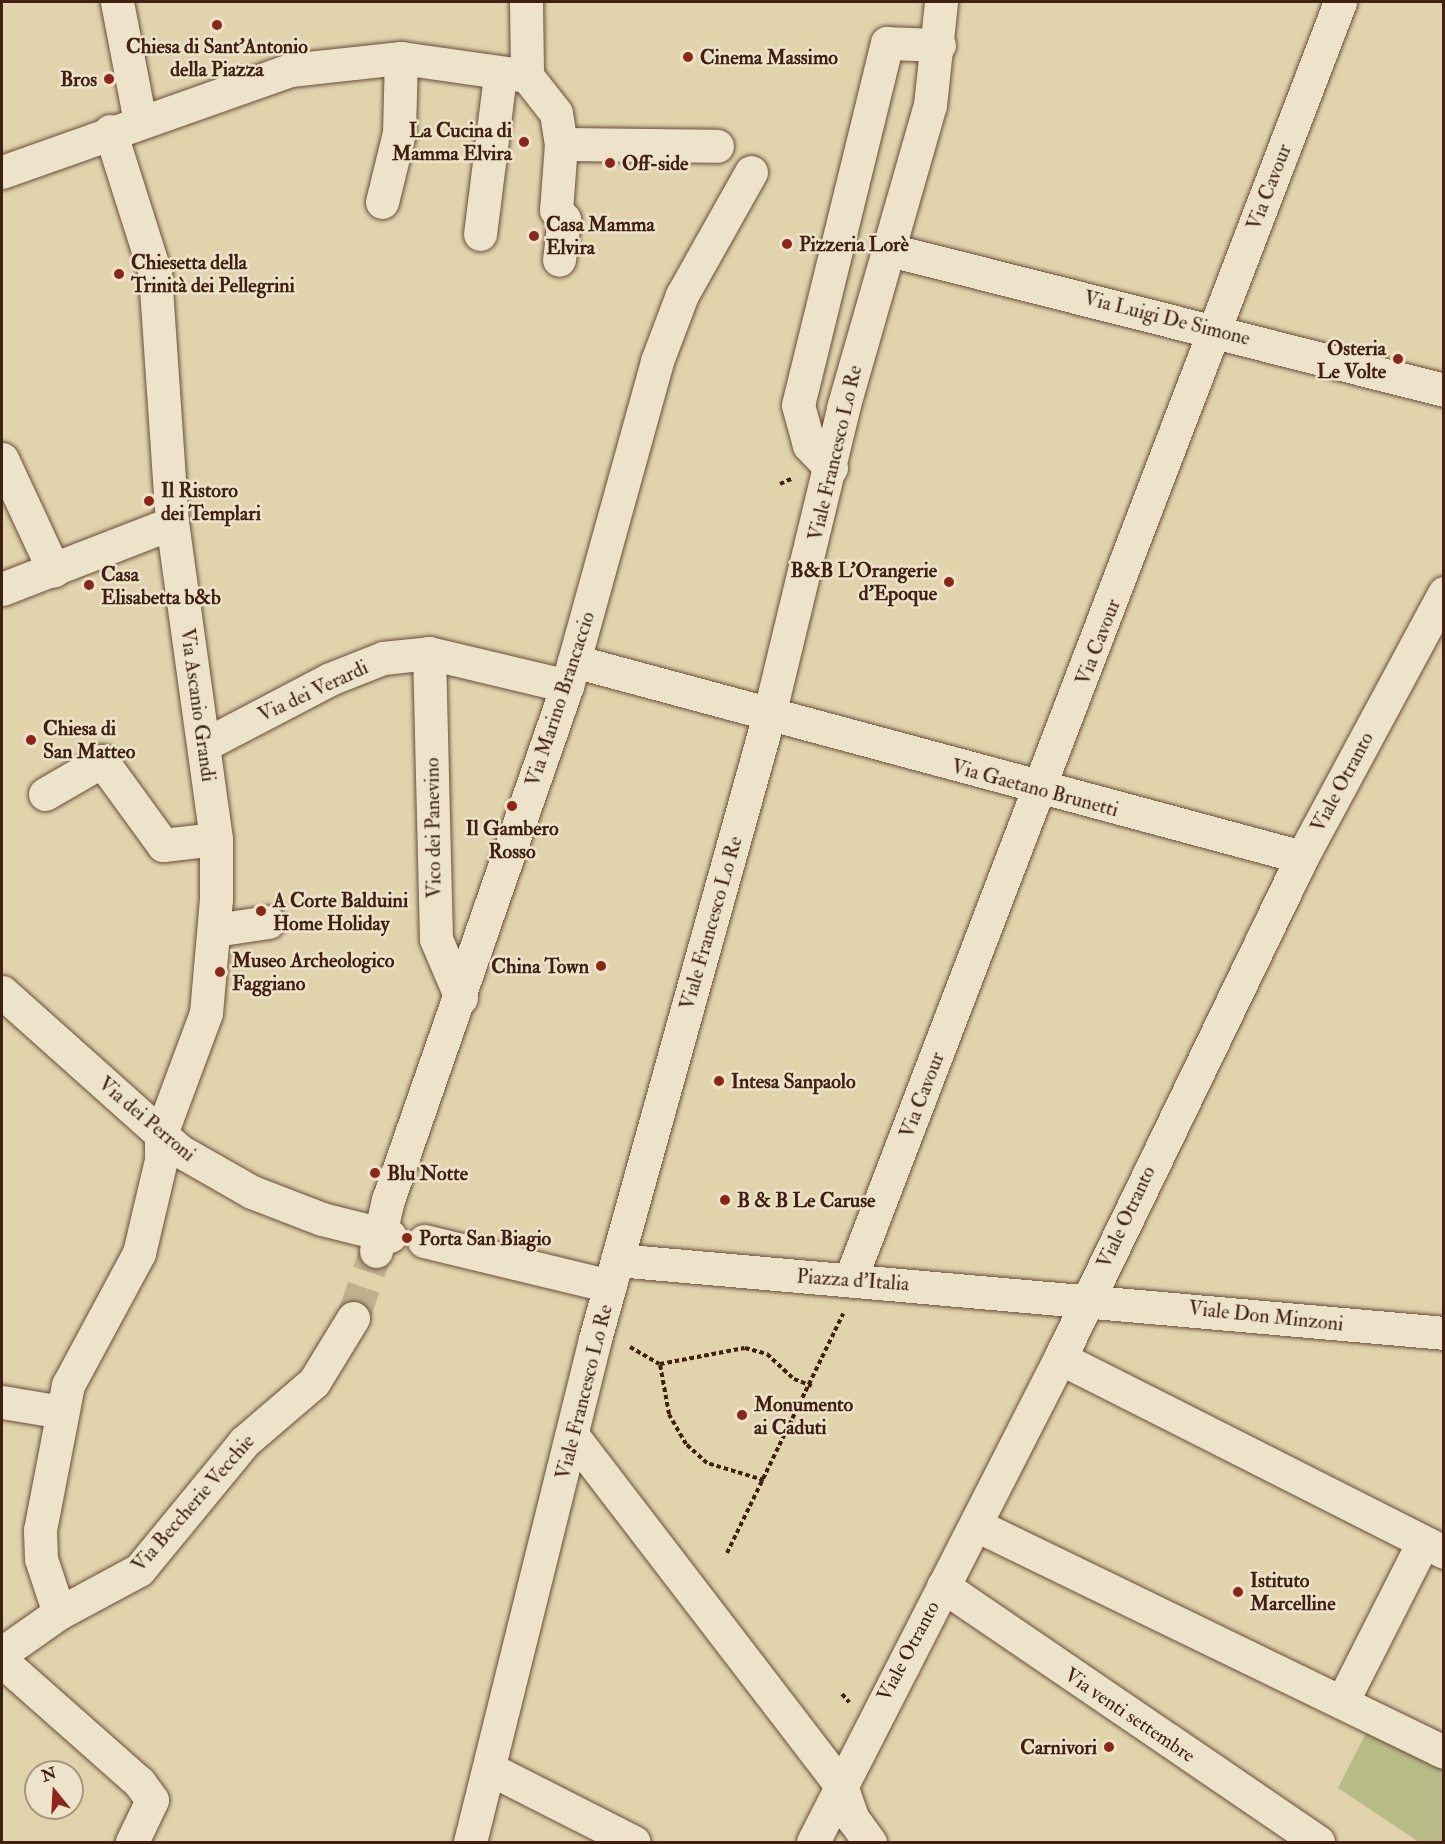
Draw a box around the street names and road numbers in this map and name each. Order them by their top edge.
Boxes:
street label: Via Cavour [1242,141,1296,233]
street label: Via Luigi De Simone [1081,286,1253,350]
street label: Viale Francesco Lo Re [803,363,867,543]
street label: Via Cavour [1071,596,1125,688]
street label: Via Marino Brancaccio [520,609,600,789]
street label: Via Ascanio Grandi [175,627,221,783]
street label: Via dei Verardi [254,655,372,727]
street label: Viale Otranto [1306,728,1378,836]
street label: Via Gaetano Brunetti [949,754,1121,822]
street label: Vico dei Panevino [420,757,446,899]
street label: Viale Francesco Lo Re [675,834,747,1012]
street label: Via Cavour [895,1049,949,1141]
street label: Via dei Perroni [94,1072,200,1166]
street label: Viale Otranto [1092,1162,1160,1272]
street label: Piazza d'Italia [796,1264,910,1296]
street label: Viale Don Minzoni [1187,1296,1345,1336]
street label: Viale Francesco Lo Re [551,1302,617,1482]
street label: Via Beccherie Vecchie [127,1429,259,1577]
street label: Viale Otranto [872,1597,944,1705]
street label: Via venti settembre [1060,1662,1200,1768]

